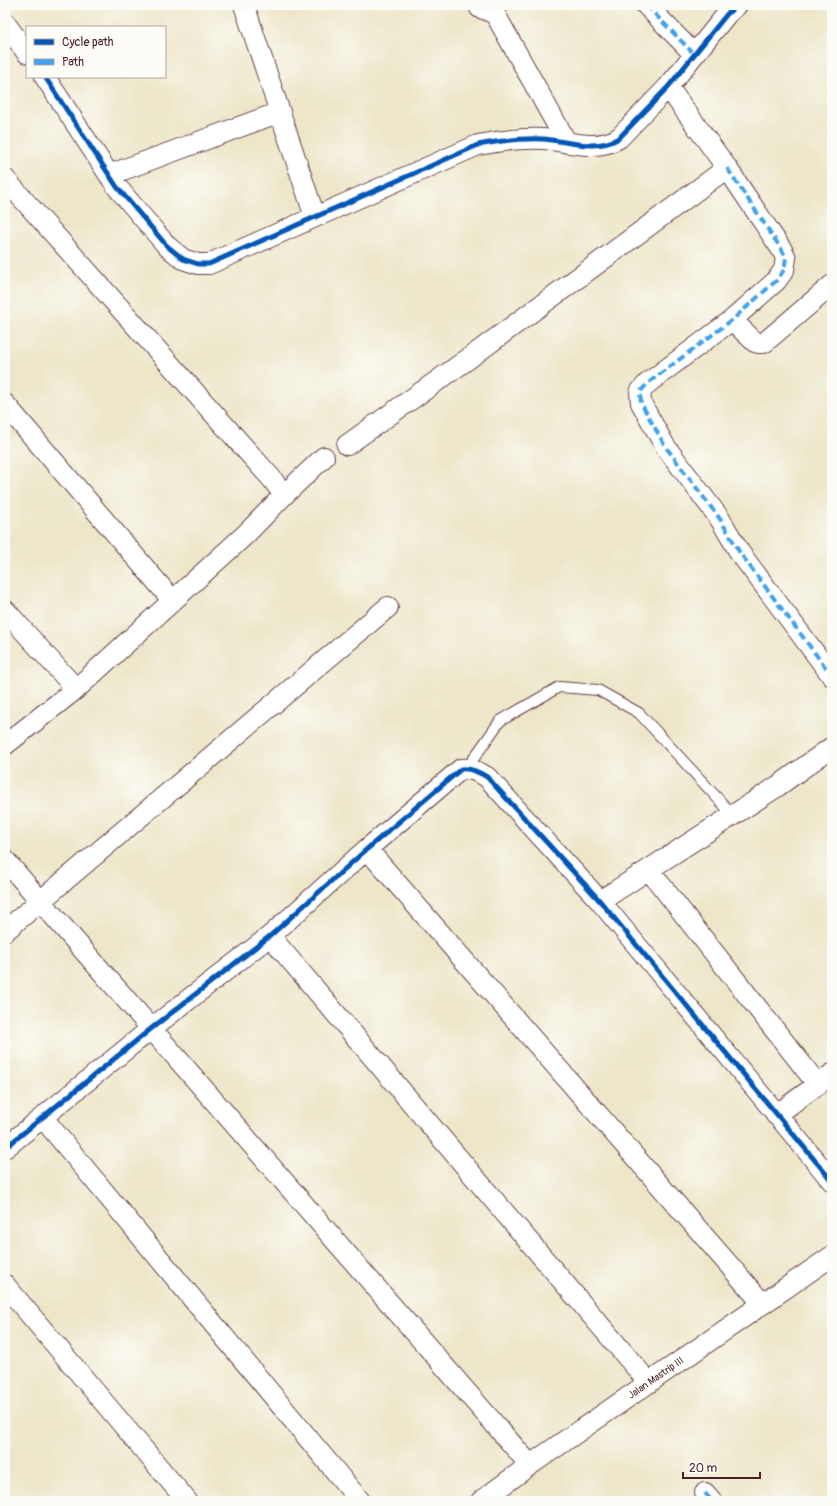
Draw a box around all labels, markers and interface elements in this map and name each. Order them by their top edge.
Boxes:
legend [26,26,166,78]
text: Cycle path [62,35,114,50]
text: Path [62,55,84,70]
street label: Jalan Mastrip III [626,1354,686,1402]
scale bar [683,1454,760,1480]
text: 20 m [689,1461,718,1476]

